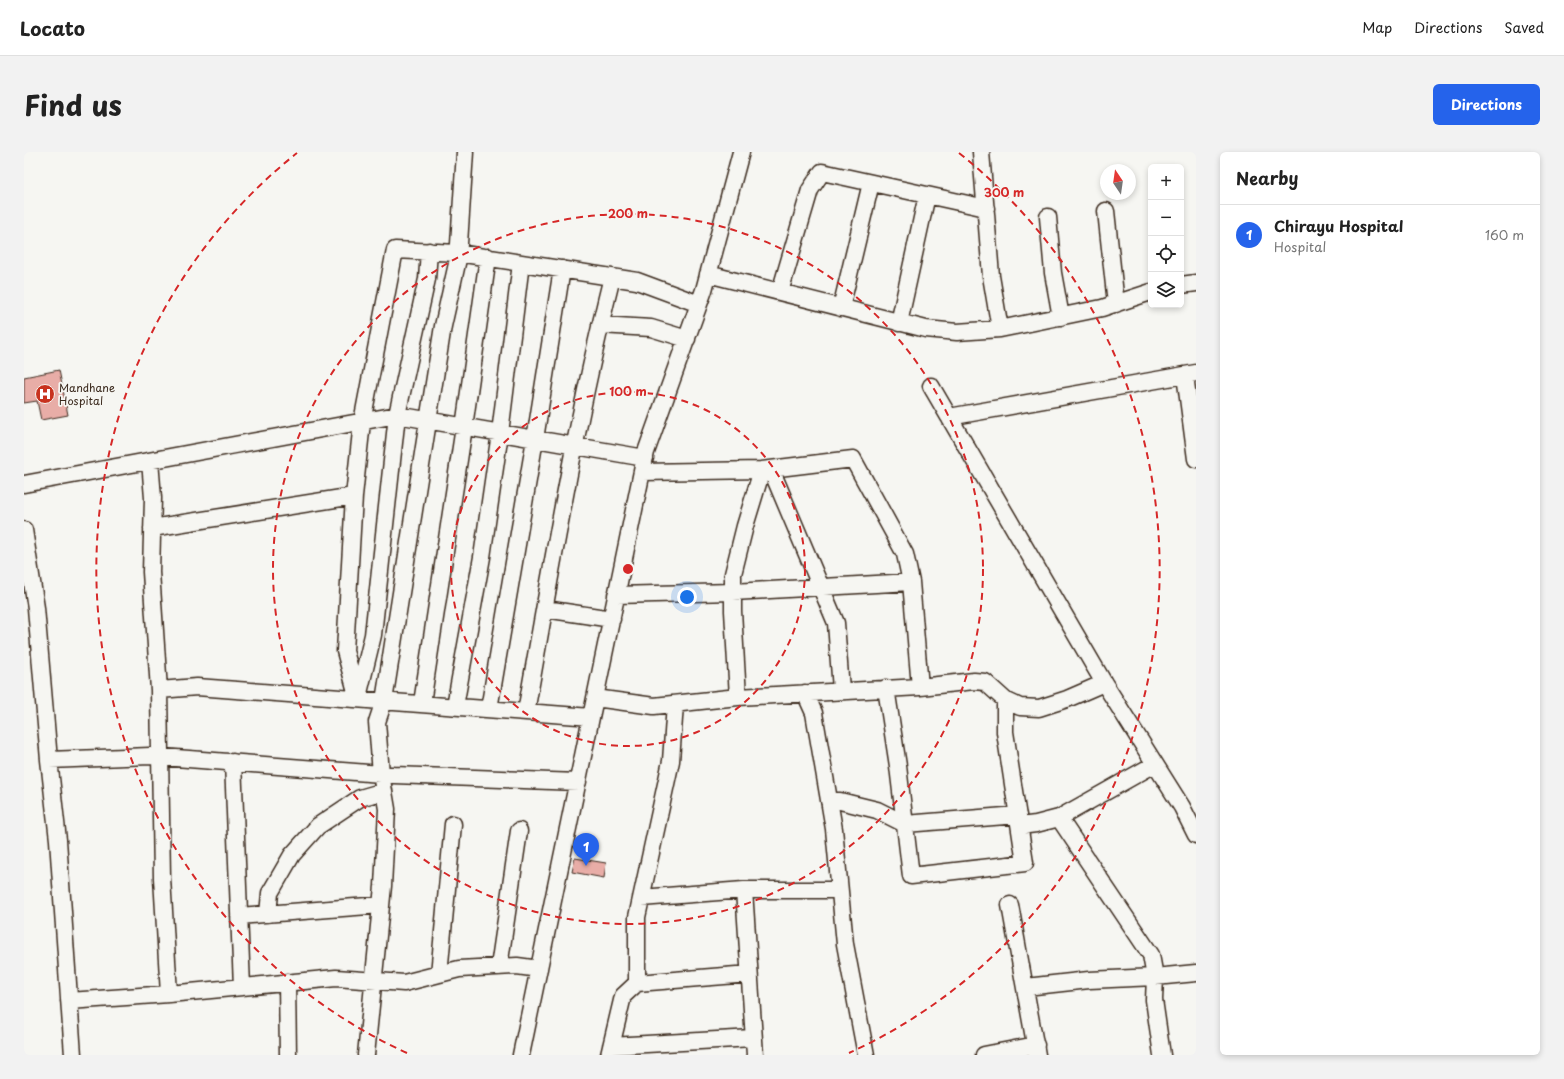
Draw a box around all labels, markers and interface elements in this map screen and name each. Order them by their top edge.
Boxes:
text: Locato [20,14,85,42]
text: Map [1362,17,1392,38]
text: Directions [1414,17,1482,38]
text: Saved [1504,17,1544,38]
text: Find us [24,83,122,126]
button: Directions [1433,84,1540,125]
north arrow [1100,164,1136,200]
map controls [1148,164,1184,308]
button: + [1148,164,1184,200]
text: Nearby [1236,165,1298,191]
text: 300 m [984,183,1024,201]
button: − [1148,200,1184,236]
text: 200 m [608,204,648,222]
text: Chirayu Hospital [1274,214,1403,237]
text: 1 [1246,225,1252,244]
text: 160 m [1485,225,1524,244]
button: locate [1148,236,1184,272]
text: Hospital [1274,237,1326,256]
button: layers [1148,272,1184,308]
place label: Mandhane Hospital [59,379,115,409]
text: 100 m [609,382,647,400]
hospital icon: Mandhane Hospital [34,383,56,405]
centre of rings [621,562,635,576]
your location [677,587,697,607]
pin: 1 [573,833,599,866]

